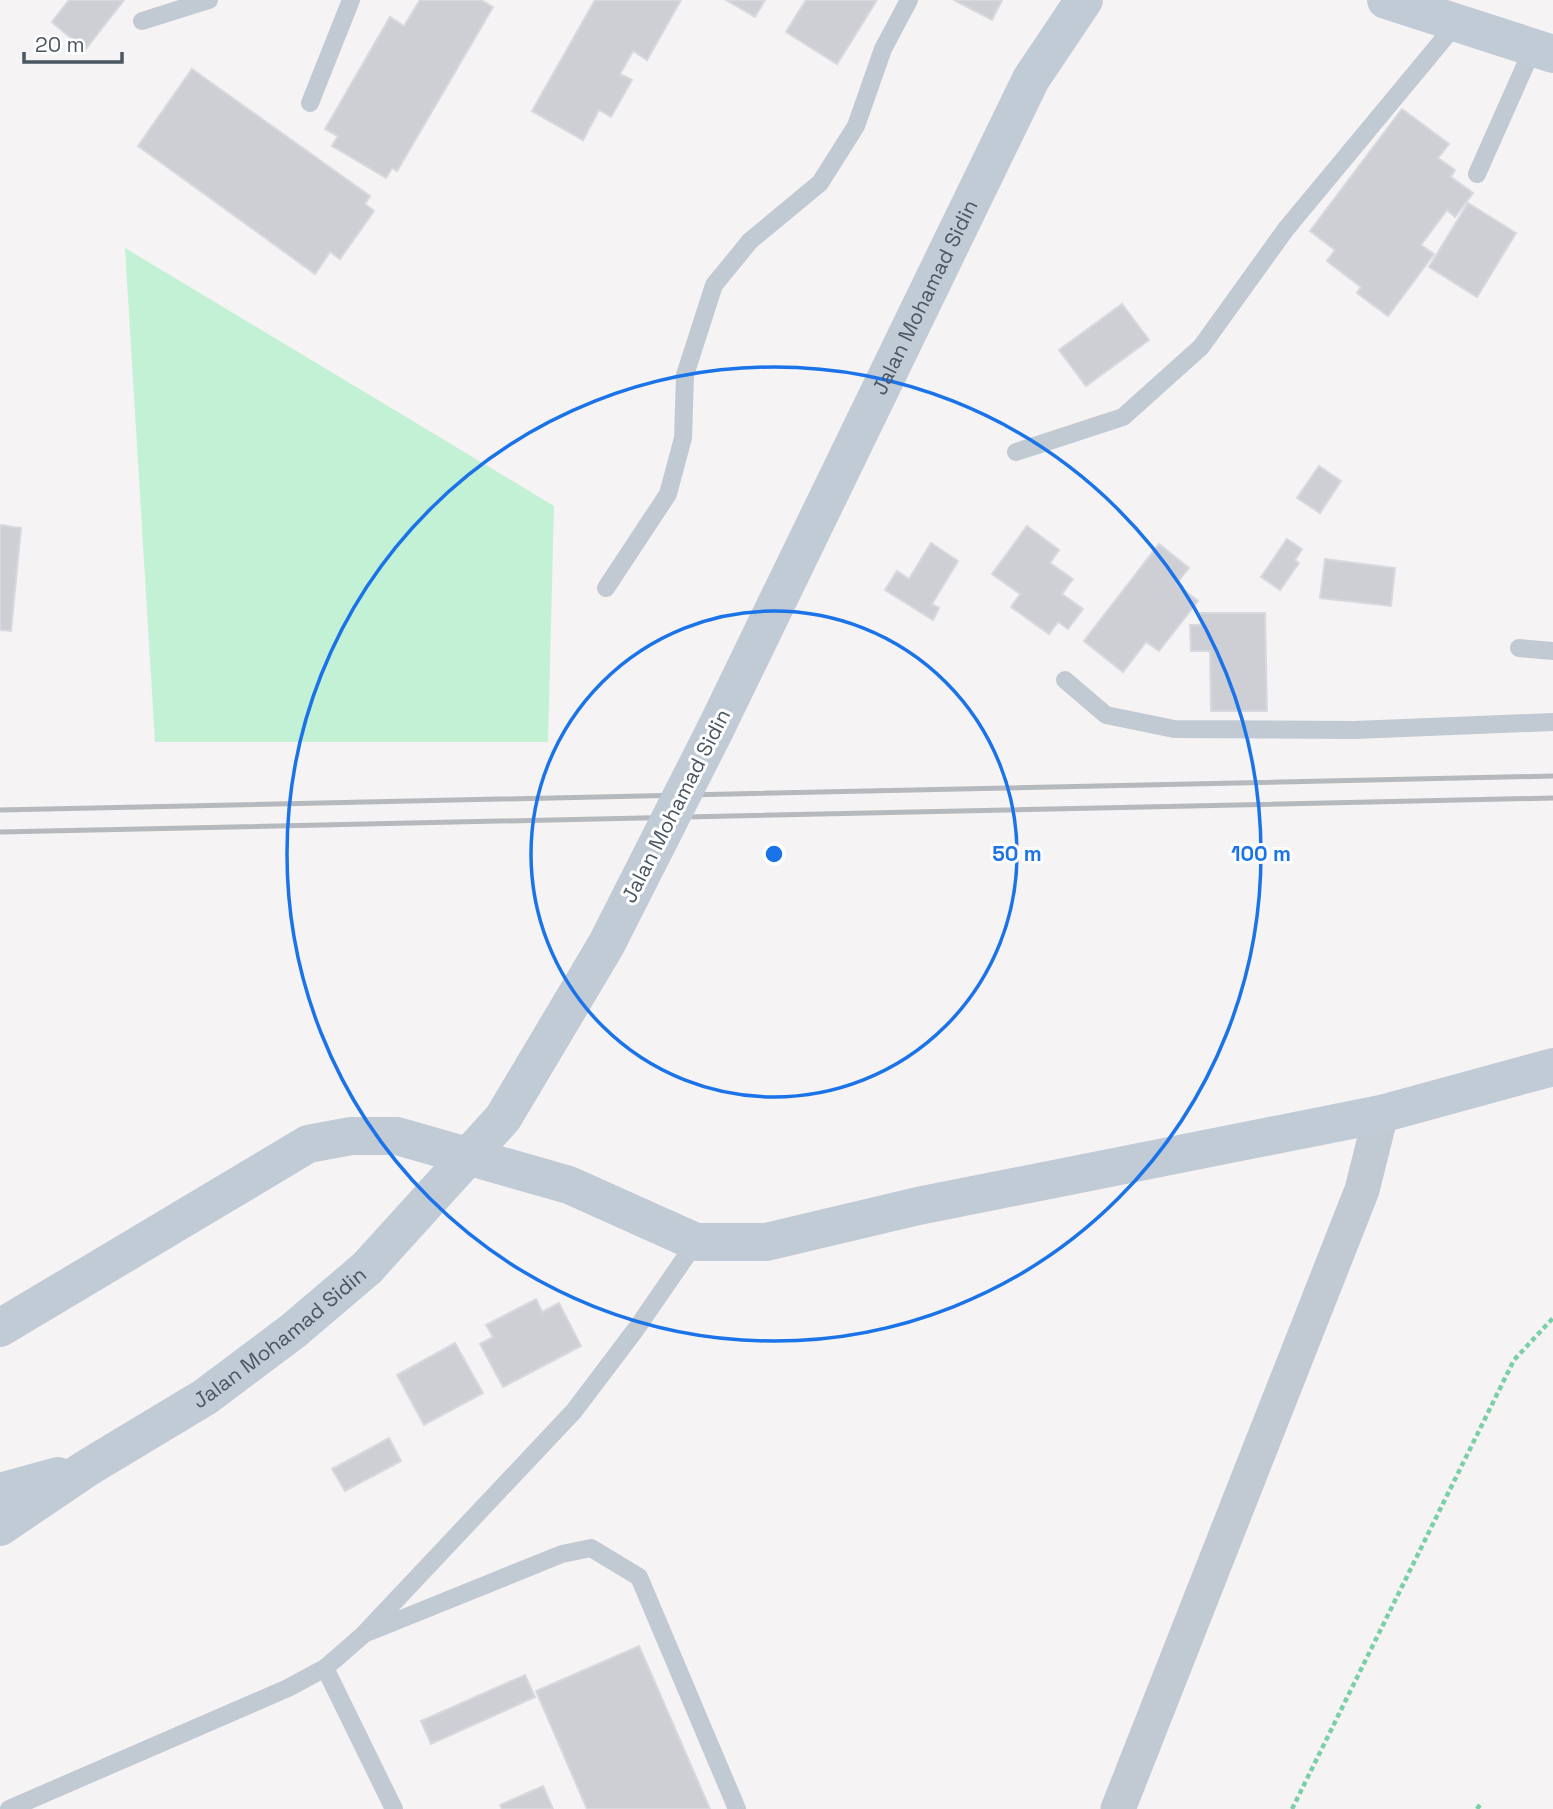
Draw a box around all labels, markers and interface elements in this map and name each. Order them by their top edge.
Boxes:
scale bar [24,21,122,65]
text: 20 m [35,31,85,58]
street label: Jalan Mohamad Sidin [866,195,983,399]
street label: Jalan Mohamad Sidin [615,704,736,907]
text: 50 m [992,840,1042,867]
text: 100 m [1231,840,1291,867]
centre of rings [762,842,786,866]
street label: Jalan Mohamad Sidin [188,1261,372,1414]

